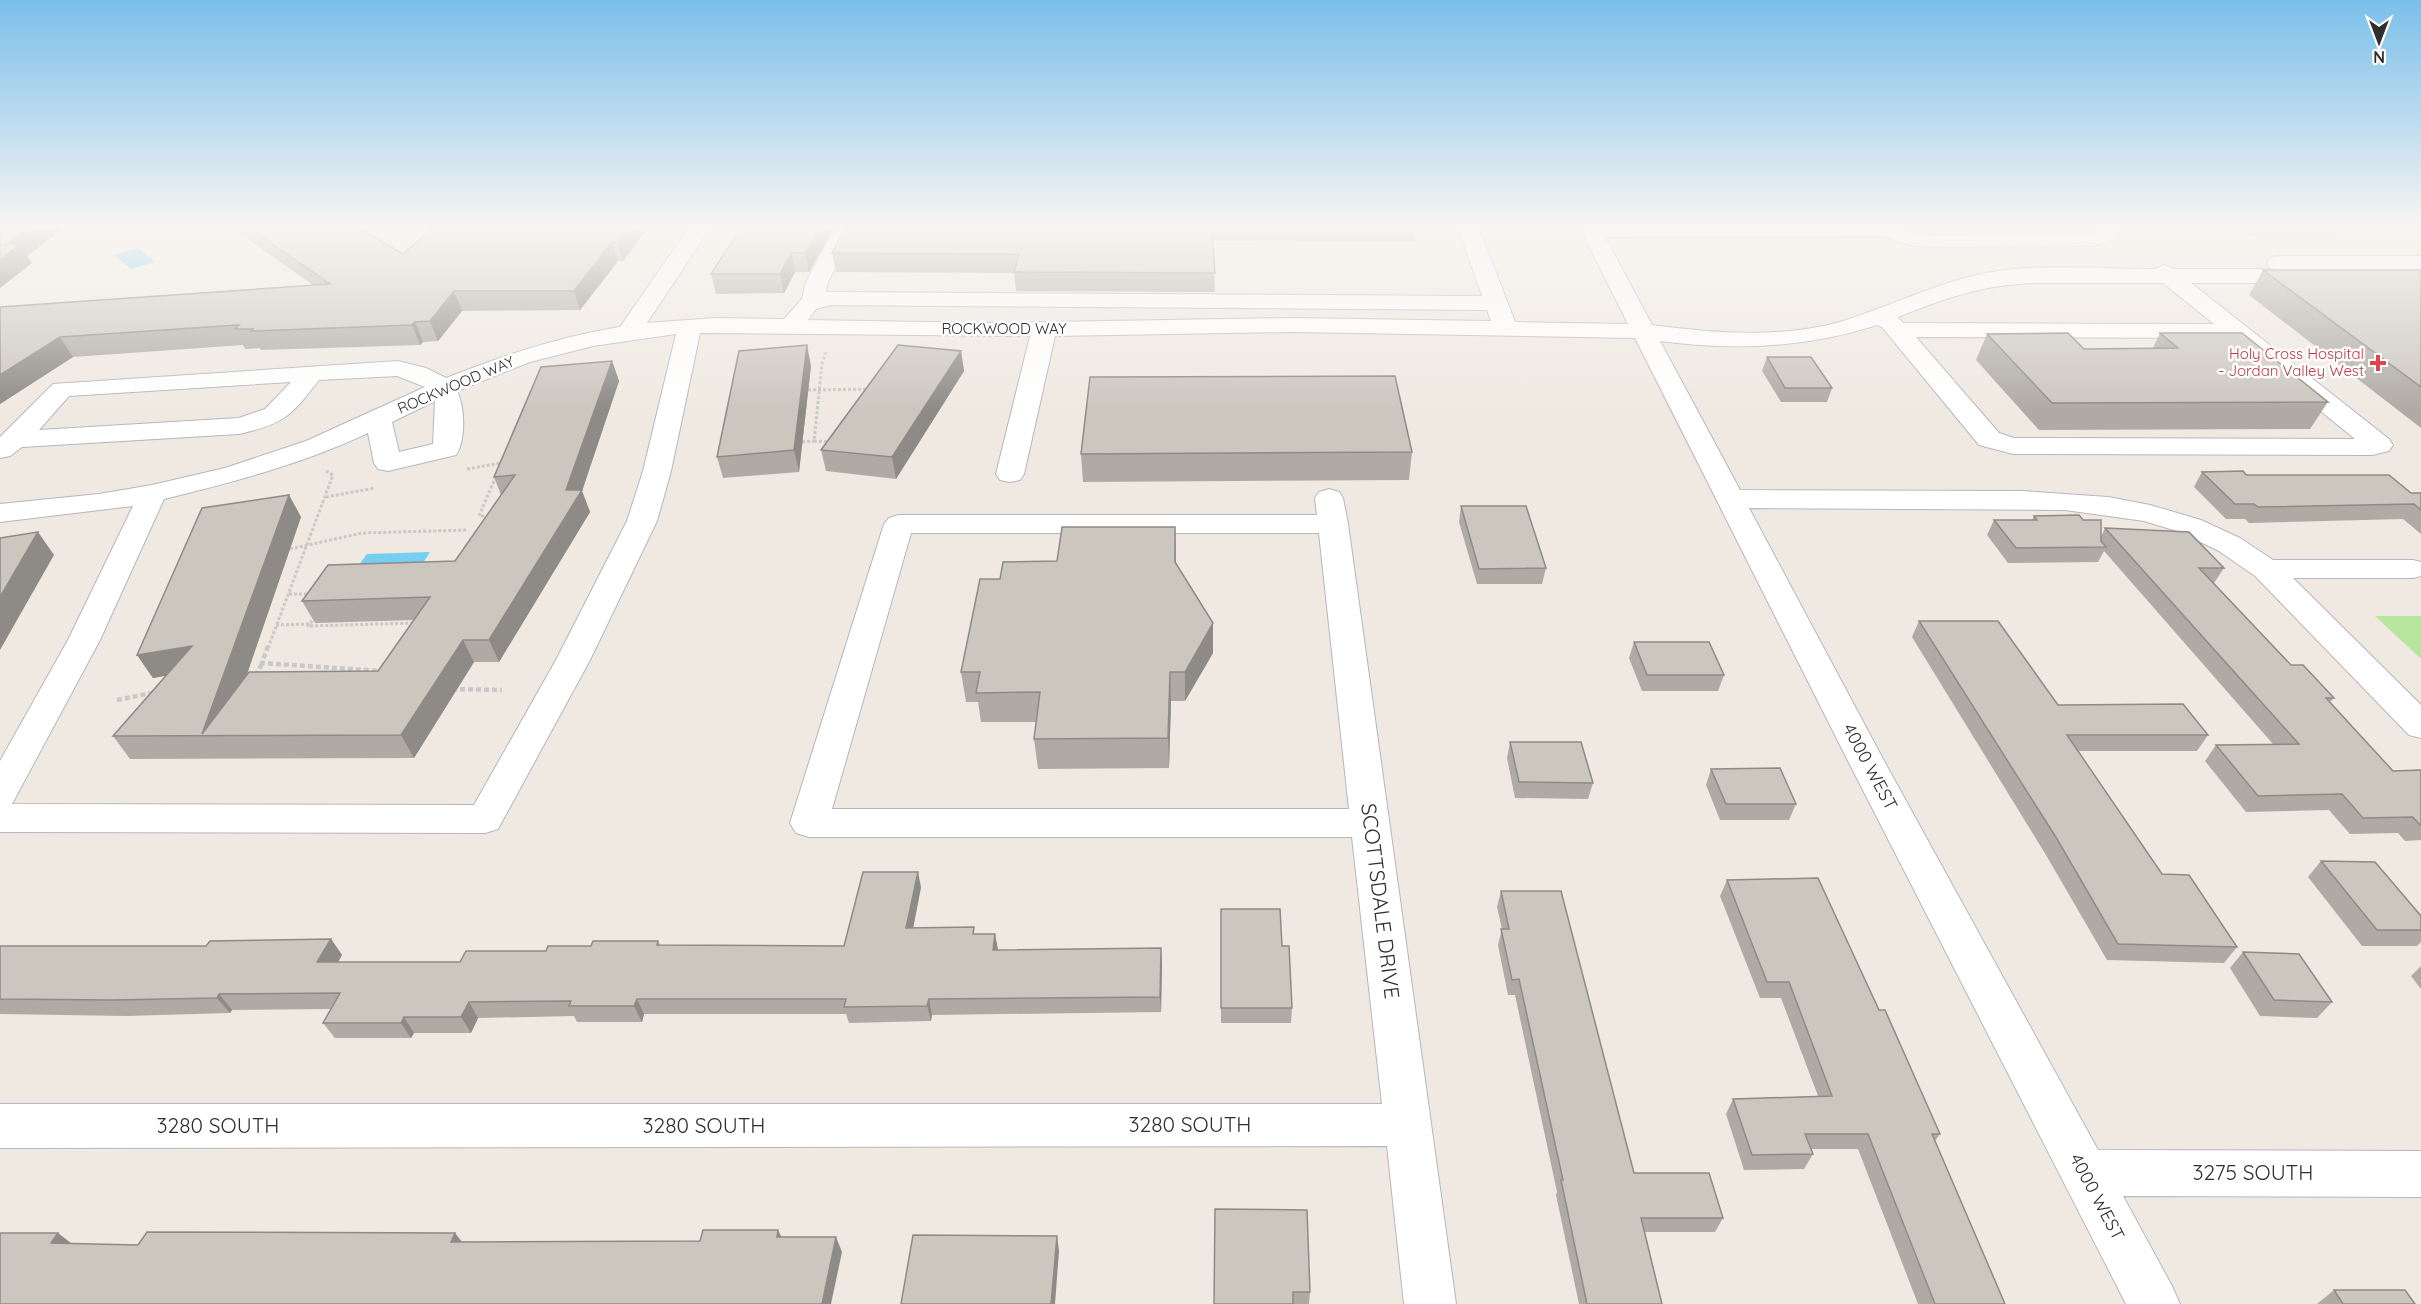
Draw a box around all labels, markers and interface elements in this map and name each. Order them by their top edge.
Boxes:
north arrow [2349,12,2409,72]
text: N [2373,47,2385,67]
street label: ROCKWOOD WAY [941,319,1067,338]
place label: Holy Cross Hospital - Jordan Valley West [2219,344,2364,380]
street label: ROCKWOOD WAY [395,351,518,418]
marker: Holy Cross Hospital - Jordan Valley West [2369,354,2387,372]
street label: 4000 WEST [1838,719,1903,814]
street label: SCOTTSDALE DRIVE [1356,802,1406,1000]
street label: 3280 SOUTH [1129,1111,1251,1137]
street label: 3280 SOUTH [157,1112,279,1138]
street label: 3280 SOUTH [643,1112,765,1138]
street label: 4000 WEST [2065,1149,2130,1244]
street label: 3275 SOUTH [2193,1159,2313,1185]

